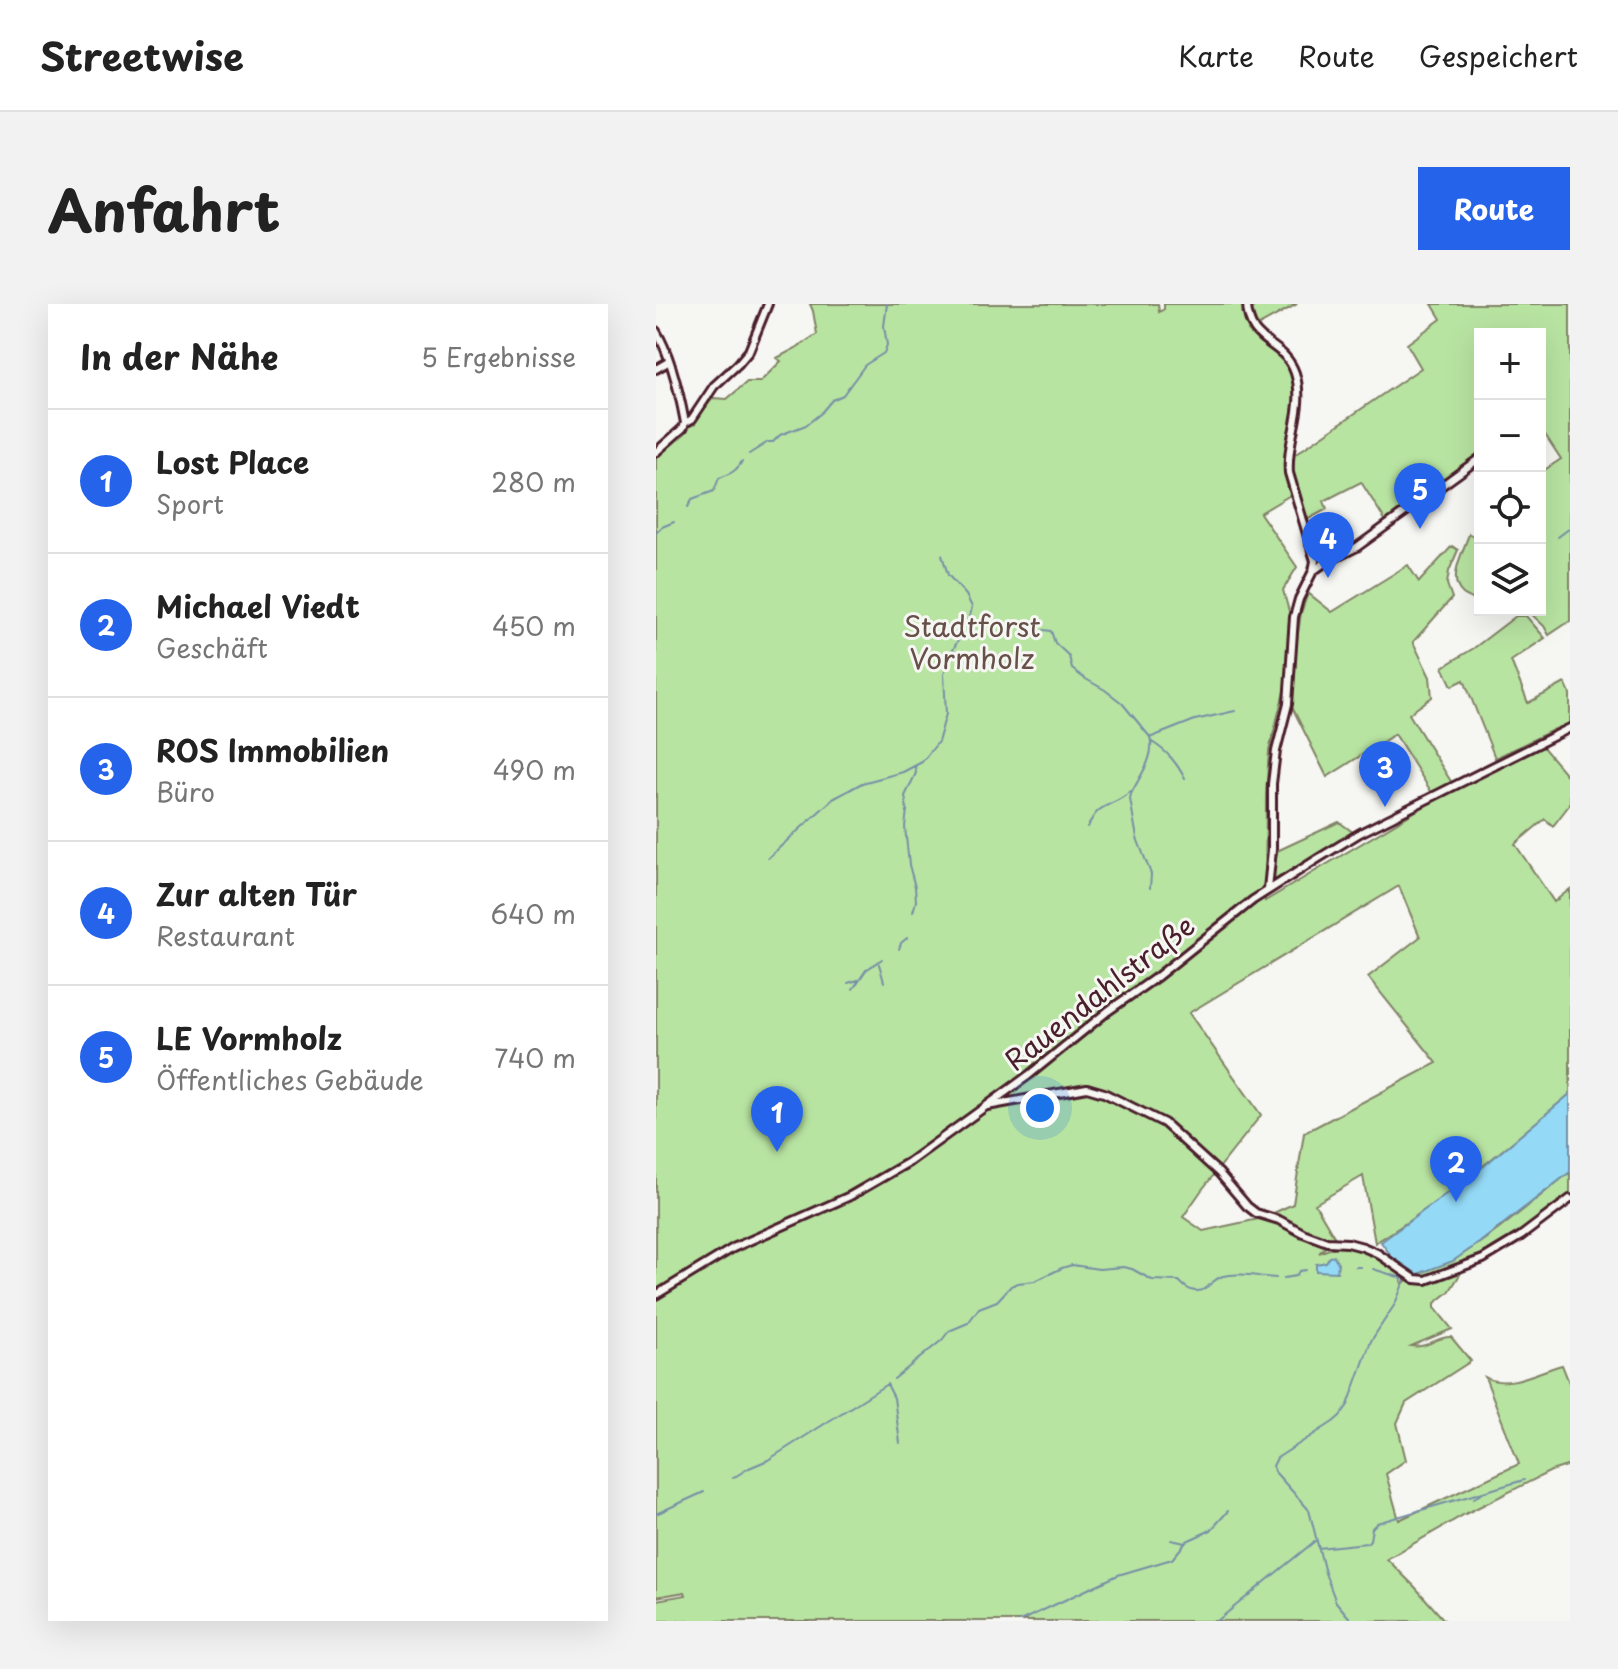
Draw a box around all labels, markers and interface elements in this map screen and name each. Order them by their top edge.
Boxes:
text: Streetwise [40,27,244,84]
text: Karte [1178,34,1254,77]
text: Route [1298,34,1375,77]
text: Gespeichert [1419,34,1578,77]
text: Anfahrt [48,166,281,251]
button: Route [1418,167,1570,250]
map controls [1474,328,1546,616]
button: + [1474,328,1546,400]
text: In der Nähe [80,330,278,382]
text: 5 Ergebnisse [421,337,576,376]
button: − [1474,400,1546,472]
text: Lost Place [156,439,309,484]
text: 1 [100,462,112,501]
text: 280 m [491,462,576,501]
pin: 5 [1394,463,1446,529]
button: locate [1474,472,1546,544]
text: Sport [156,484,224,523]
pin: 4 [1302,512,1354,578]
button: layers [1474,544,1546,616]
text: Michael Viedt [156,583,360,628]
park label: Stadtforst Vormholz [903,604,1041,679]
text: 2 [97,606,115,645]
text: 450 m [492,606,576,645]
text: Geschäft [156,628,268,667]
text: ROS Immobilien [156,727,389,772]
pin: 3 [1359,741,1411,807]
text: 3 [97,750,115,789]
text: 490 m [493,750,576,789]
text: Büro [156,772,215,811]
text: Zur alten Tür [156,871,357,916]
text: 4 [97,894,115,933]
text: 640 m [490,894,576,933]
street label: Rauendahlstraße [995,904,1203,1080]
text: Restaurant [156,916,295,955]
text: LE Vormholz [156,1015,342,1060]
text: 5 [98,1038,114,1077]
text: 740 m [494,1038,576,1077]
text: Öffentliches Gebäude [156,1060,424,1099]
pin: 1 [751,1086,803,1152]
your location [1020,1088,1060,1128]
pin: 2 [1430,1136,1482,1202]

